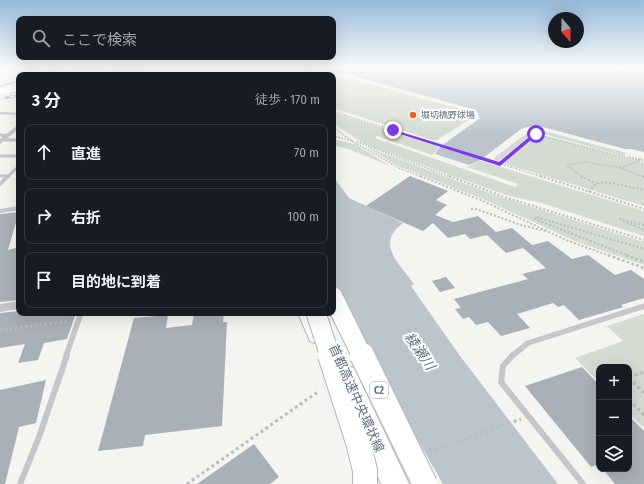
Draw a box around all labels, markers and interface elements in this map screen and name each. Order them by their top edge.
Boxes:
north arrow [548,12,584,48]
search box [16,16,336,60]
icon: search [30,27,52,49]
text: ここで検索 [62,31,137,49]
text: 3 分 [32,90,61,111]
text: 徒歩 · 170 m [255,92,320,107]
marker: 堀切橋野球場 [408,110,418,120]
place label: 堀切橋野球場 [421,110,475,120]
route end [384,121,402,139]
route start [527,125,545,143]
icon: ahead [33,141,55,163]
text: 直進 [71,145,101,163]
text: 70 m [294,145,319,160]
icon: right [33,205,55,227]
text: 右折 [71,209,101,227]
text: 100 m [287,209,319,224]
icon: arrive [33,269,55,291]
text: 目的地に到着 [71,273,161,291]
water label: 綾瀬川 [401,329,439,375]
street label: 首都高速中央環状線 [326,342,387,455]
map controls [596,364,632,472]
button: + [596,364,632,400]
road number: C2 [370,382,388,398]
button: − [596,400,632,436]
button: layers [596,436,632,472]

